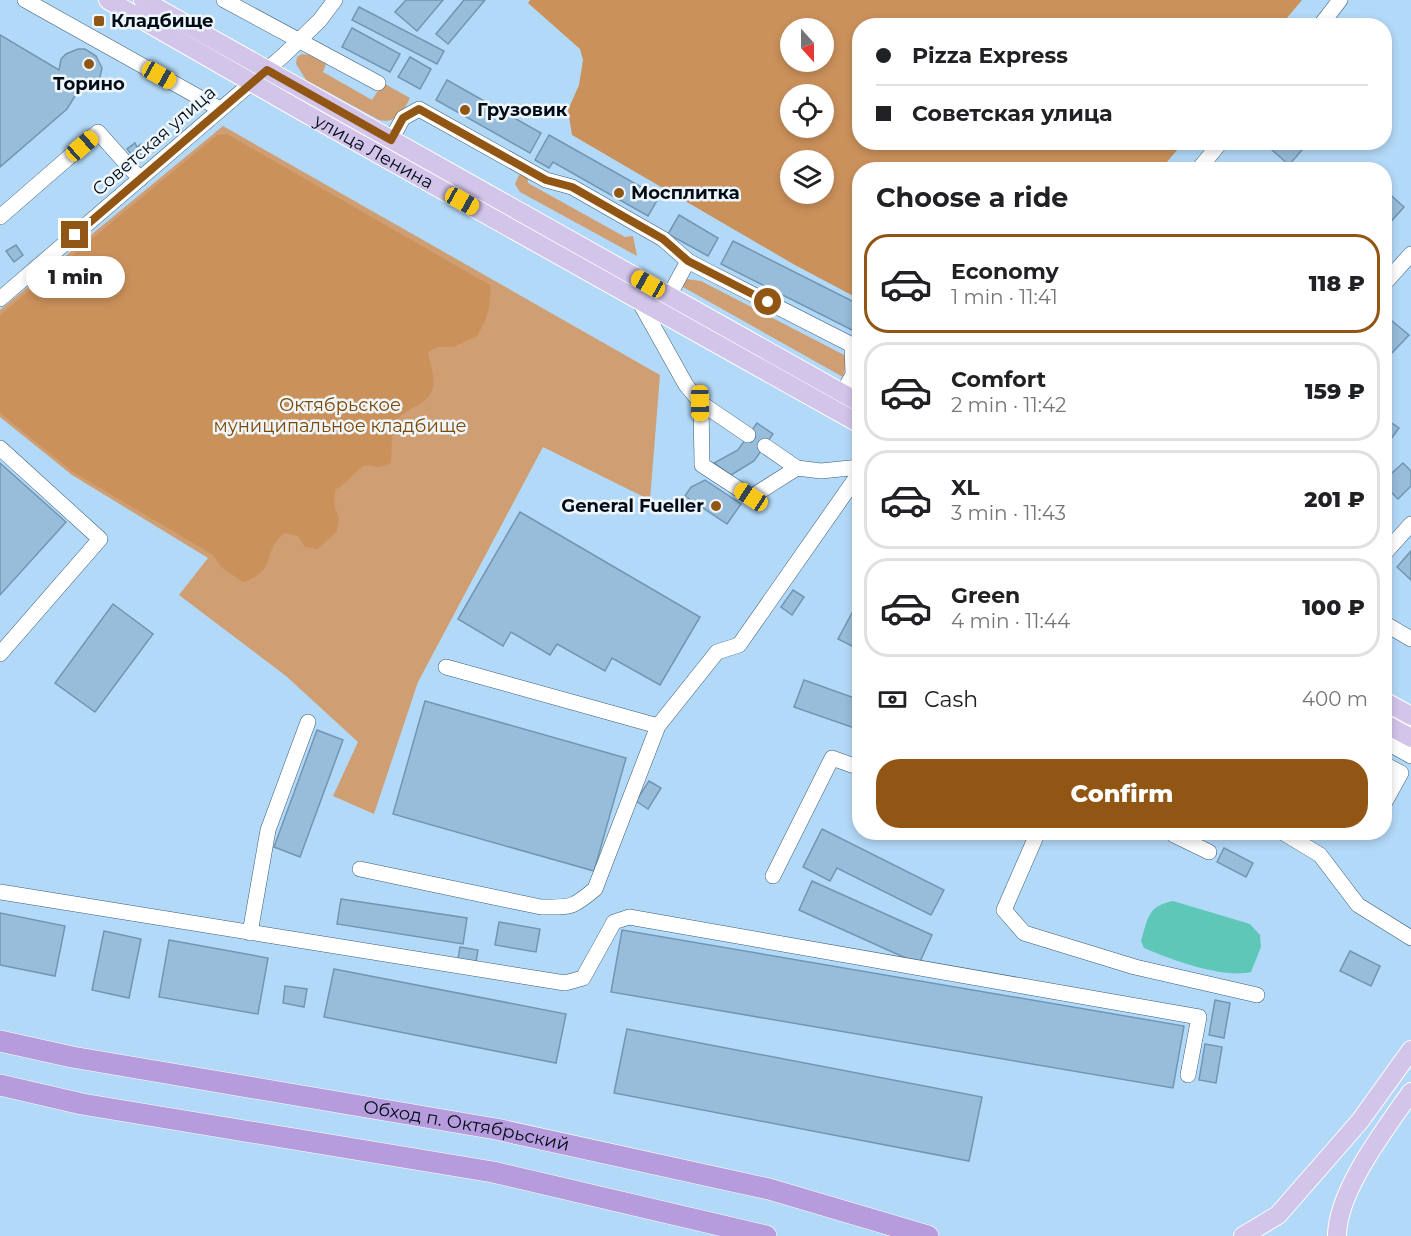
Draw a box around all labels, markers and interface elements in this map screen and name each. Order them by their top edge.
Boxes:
place label: Кладбище [111,10,214,32]
marker: Кладбище [92,14,106,28]
north arrow [780,18,834,72]
map controls [780,18,834,204]
text: Pizza Express [912,42,1068,69]
marker: Торино [82,57,96,71]
car [139,58,179,92]
place label: Торино [53,73,125,95]
street label: Советская улица [88,81,220,201]
button: locate [780,84,834,138]
place label: Грузовик [477,99,568,121]
text: Советская улица [912,100,1113,127]
marker: Грузовик [458,103,472,117]
street label: улица Ленина [309,109,437,194]
car [63,127,101,165]
button: layers [780,150,834,204]
text: Choose a ride [876,181,1068,214]
place label: Мосплитка [631,182,740,204]
car [442,184,482,218]
marker: Мосплитка [612,186,626,200]
route end [61,221,88,248]
callout: 1 min [26,256,124,298]
icon: car [879,257,933,311]
text: Economy [951,258,1059,285]
text: 1 min [48,265,103,289]
car [628,267,668,301]
text: 118 ₽ [1309,270,1365,297]
text: 1 min · 11:41 [951,285,1058,309]
route start [754,288,781,315]
icon: car [879,365,933,419]
text: Comfort [951,366,1046,393]
text: 159 ₽ [1305,378,1365,405]
car [691,385,709,421]
text: 2 min · 11:42 [951,393,1066,417]
park label: Октябрьское муниципальное кладбище [213,394,467,437]
icon: car [879,473,933,527]
text: XL [951,474,980,501]
car [731,480,771,514]
text: 201 ₽ [1304,486,1365,513]
place label: General Fueller [561,495,704,517]
marker: General Fueller [709,499,723,513]
text: 3 min · 11:43 [951,501,1066,525]
icon: car [879,581,933,635]
text: Green [951,582,1020,609]
text: 100 ₽ [1302,594,1365,621]
text: 4 min · 11:44 [951,609,1070,633]
icon: cash [876,683,909,716]
text: Cash [924,686,978,713]
text: 400 m [1302,687,1368,711]
button: Confirm [876,759,1368,828]
street label: Обход п. Октябрьский [362,1096,571,1156]

